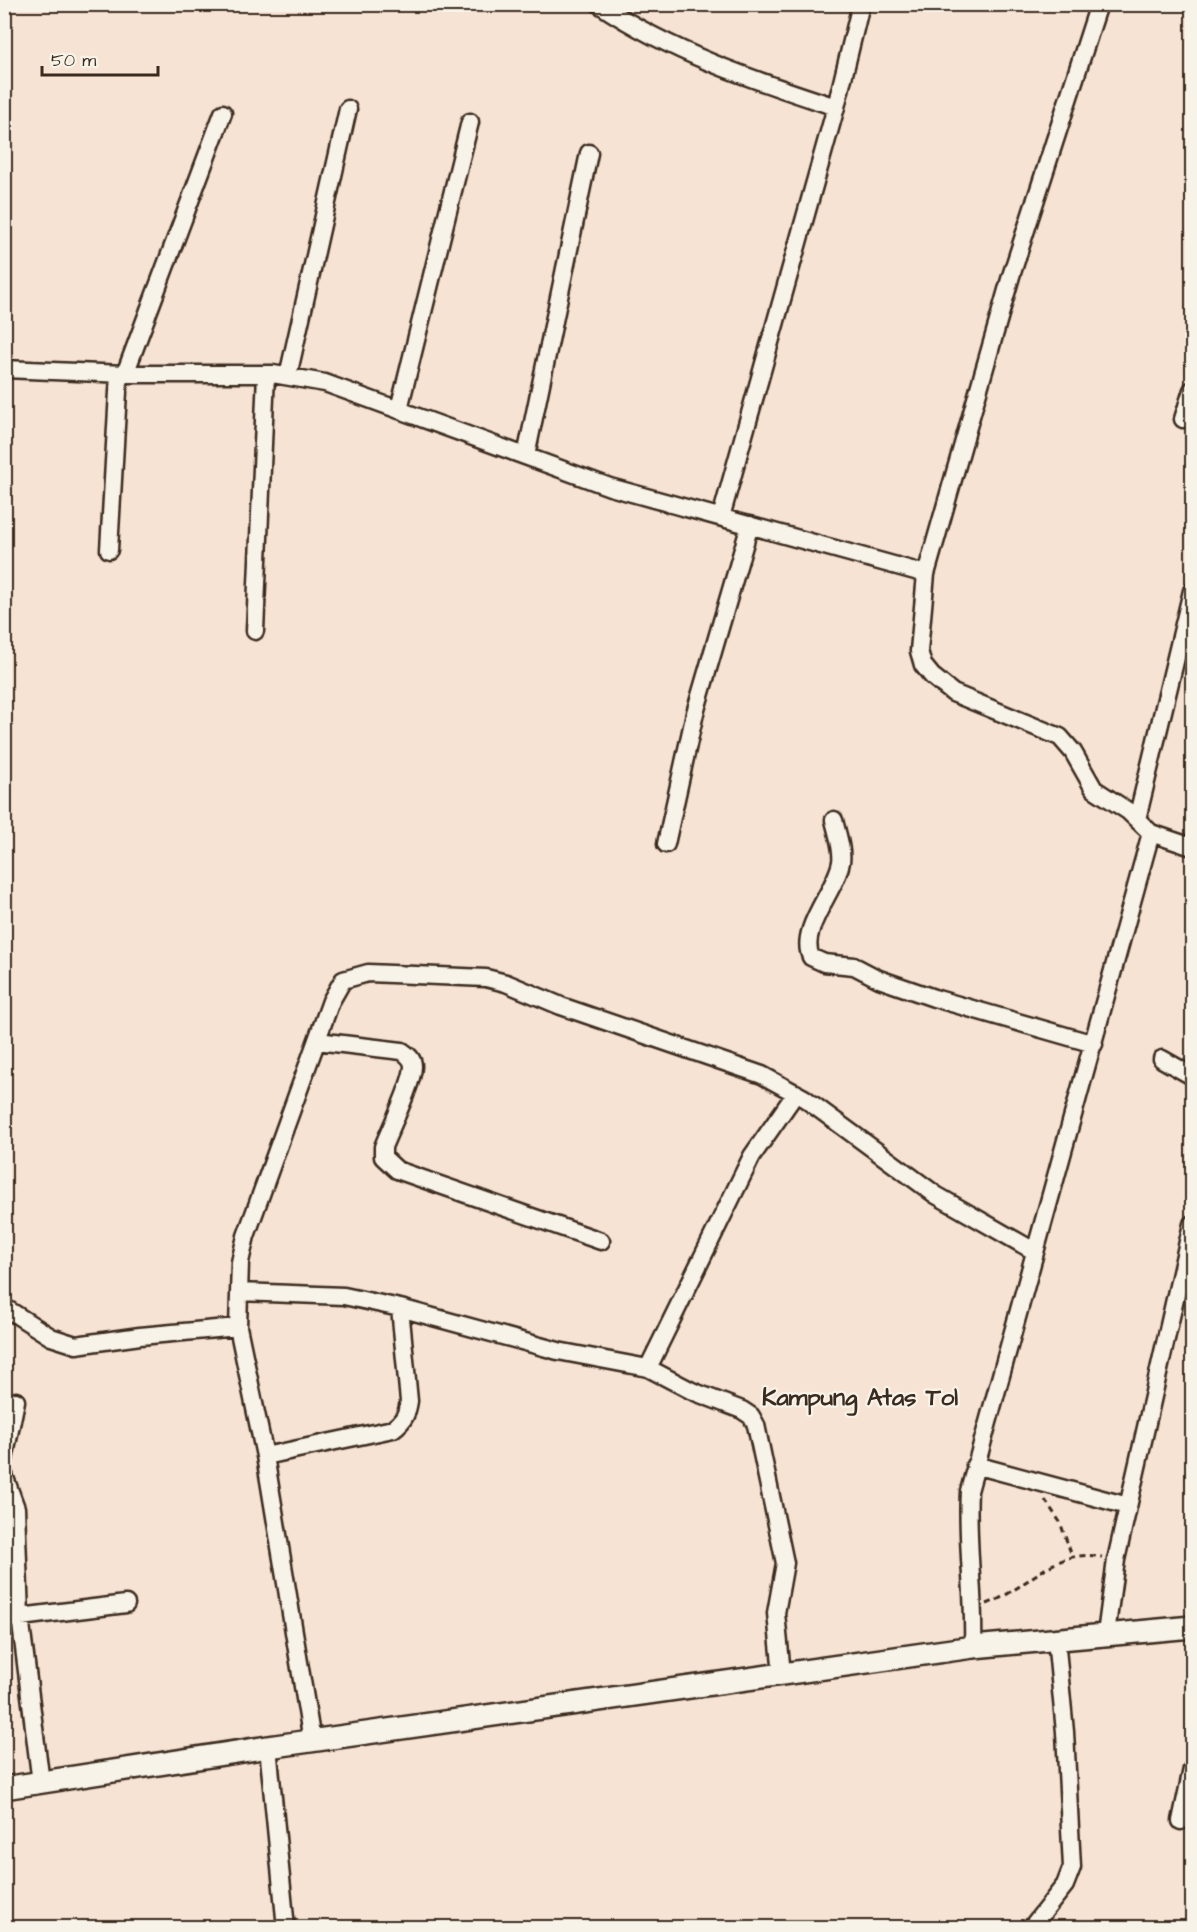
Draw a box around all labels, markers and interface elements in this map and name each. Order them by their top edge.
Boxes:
scale bar [42,39,158,77]
text: 50 m [51,48,96,73]
district label: Kampung Atas Tol [762,1381,958,1416]

